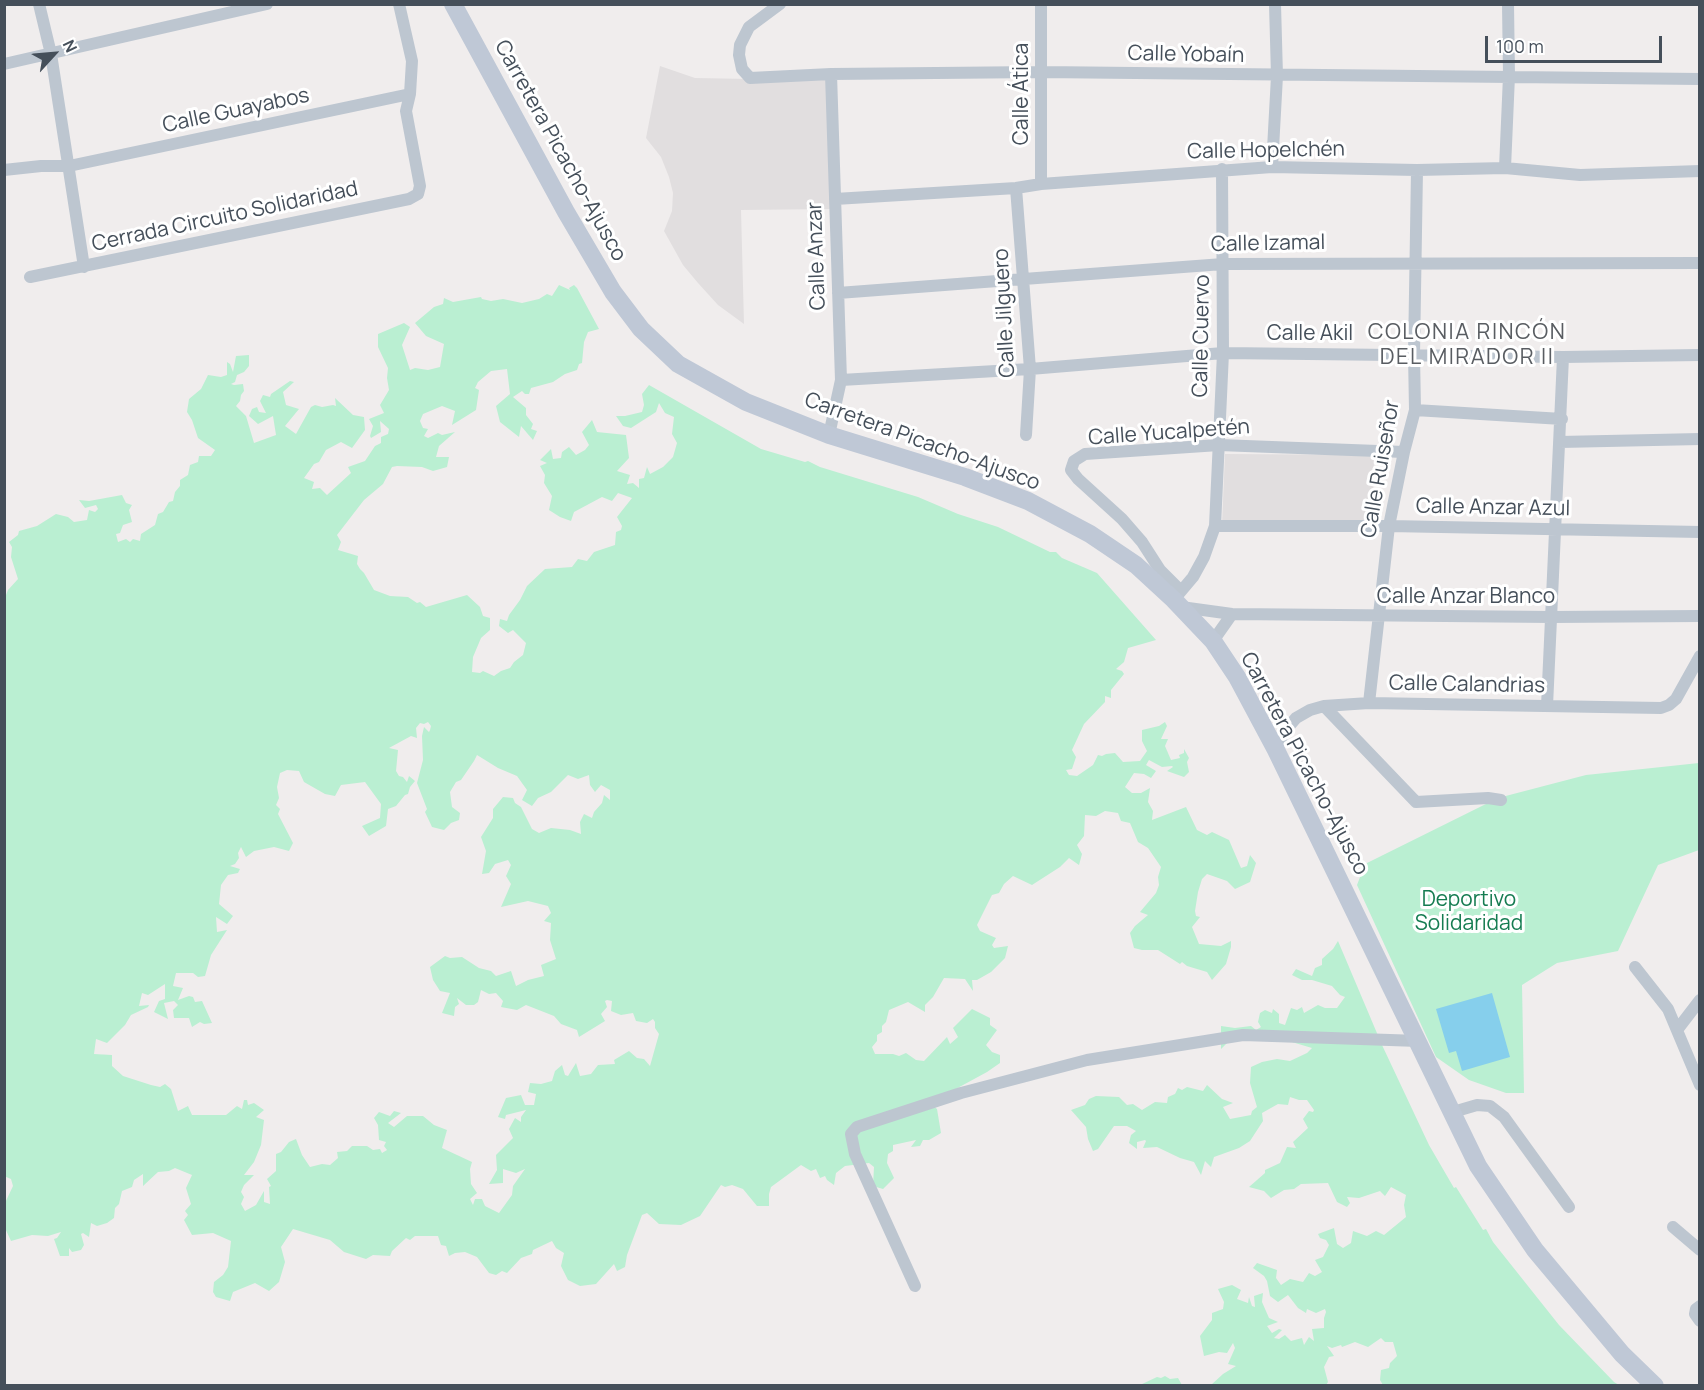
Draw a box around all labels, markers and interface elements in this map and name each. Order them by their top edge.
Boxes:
north arrow [24,24,84,84]
scale bar [1488,24,1665,62]
text: 100 m [1496,34,1544,58]
text: N [58,36,83,56]
street label: Carretera Picacho-Ajusco [489,36,631,266]
street label: Calle Yobaín [1127,41,1245,69]
street label: Calle Ática [1009,43,1035,145]
street label: Calle Guayabos [160,83,312,139]
street label: Calle Hopelchén [1187,137,1345,165]
street label: Cerrada Circuito Solidaridad [90,176,360,258]
street label: Calle Anzar [803,201,831,311]
street label: Calle Izamal [1211,230,1325,258]
street label: Calle Jilguero [989,248,1021,378]
street label: Calle Cuervo [1188,274,1216,398]
district label: COLONIA RINCÓN DEL MIRADOR II [1368,320,1566,372]
street label: Calle Akil [1267,321,1353,347]
street label: Carretera Picacho-Ajusco [801,388,1043,496]
street label: Calle Ruiseñor [1356,398,1406,540]
street label: Calle Yucalpetén [1087,415,1251,451]
street label: Calle Anzar Azul [1416,494,1570,522]
street label: Calle Anzar Blanco [1377,584,1555,610]
street label: Carretera Picacho-Ajusco [1234,648,1374,880]
street label: Calle Calandrias [1389,671,1545,699]
park label: Deportivo Solidaridad [1415,887,1523,937]

